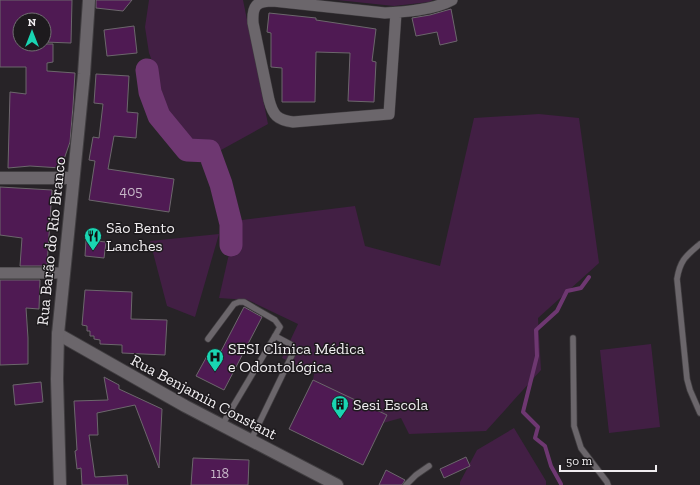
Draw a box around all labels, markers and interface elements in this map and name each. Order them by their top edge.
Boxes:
north arrow [12,12,52,52]
text: N [28,16,37,29]
street label: Rua Barão do Rio Branco [33,156,69,326]
house number: 405 [120,183,142,200]
place label: São Bento Lanches [106,218,175,255]
restaurant icon: São Bento Lanches [83,226,103,251]
place label: SESI Clínica Médica e Odontológica [228,339,365,376]
hospital icon: SESI Clínica Médica e Odontológica [205,347,225,372]
street label: Rua Benjamin Constant [128,350,280,444]
building icon: Sesi Escola [330,394,350,419]
place label: Sesi Escola [353,395,428,414]
scale bar [560,447,656,473]
text: 50 m [566,454,593,468]
house number: 118 [211,465,229,482]

